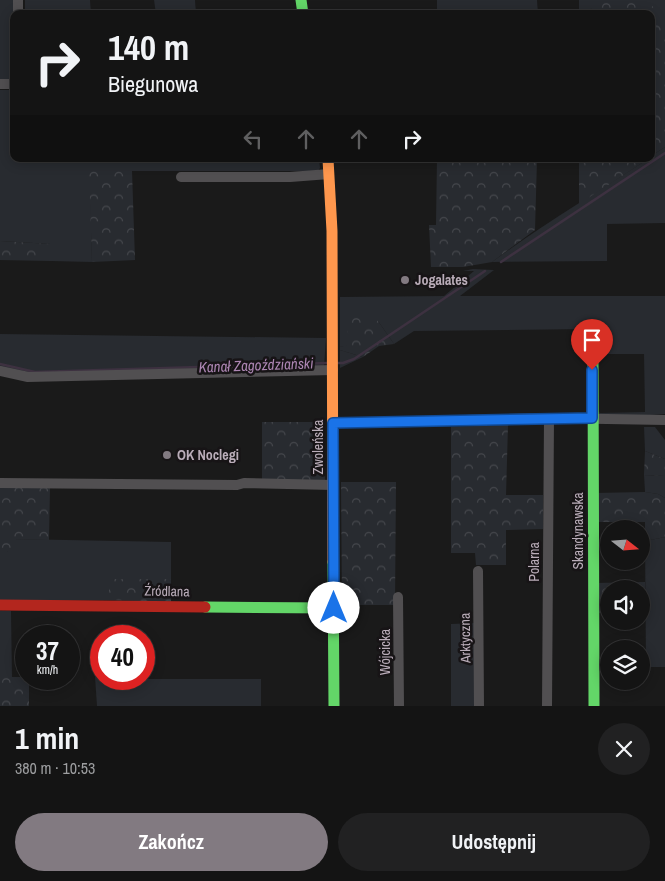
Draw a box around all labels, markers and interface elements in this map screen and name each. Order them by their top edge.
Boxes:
text: 140 m [108,24,189,71]
icon: right [25,30,90,95]
text: Biegunowa [108,69,198,99]
icon: left [239,125,267,153]
icon: ahead [292,125,320,153]
icon: ahead [345,125,373,153]
icon: right [398,125,426,153]
place label: Jogalates [415,271,468,289]
marker: Jogalates [399,274,411,286]
pin [571,319,613,370]
icon: arrive [578,326,606,354]
water label: Kanał Zagoździański [198,352,314,377]
street label: Zwoleńska [309,419,327,474]
place label: OK Noclegi [177,446,239,464]
marker: OK Noclegi [161,449,173,461]
street label: Skandynawska [569,492,587,570]
north arrow [600,520,650,570]
map controls [600,520,650,690]
street label: Polarna [525,542,543,582]
button: sound [600,580,650,630]
position arrow [307,581,359,633]
street label: Źródlana [144,582,190,600]
street label: Arktyczna [456,612,474,664]
speed limit sign: 40 [90,625,155,690]
street label: Wójcicka [376,628,394,675]
text: 37 [36,634,59,668]
button: layers [600,640,650,690]
text: km/h [37,662,58,678]
text: 1 min [15,718,79,758]
button: close [598,723,650,775]
text: 380 m · 10:53 [15,757,95,779]
button: Zakończ [15,813,328,871]
button: Udostępnij [338,813,650,871]

